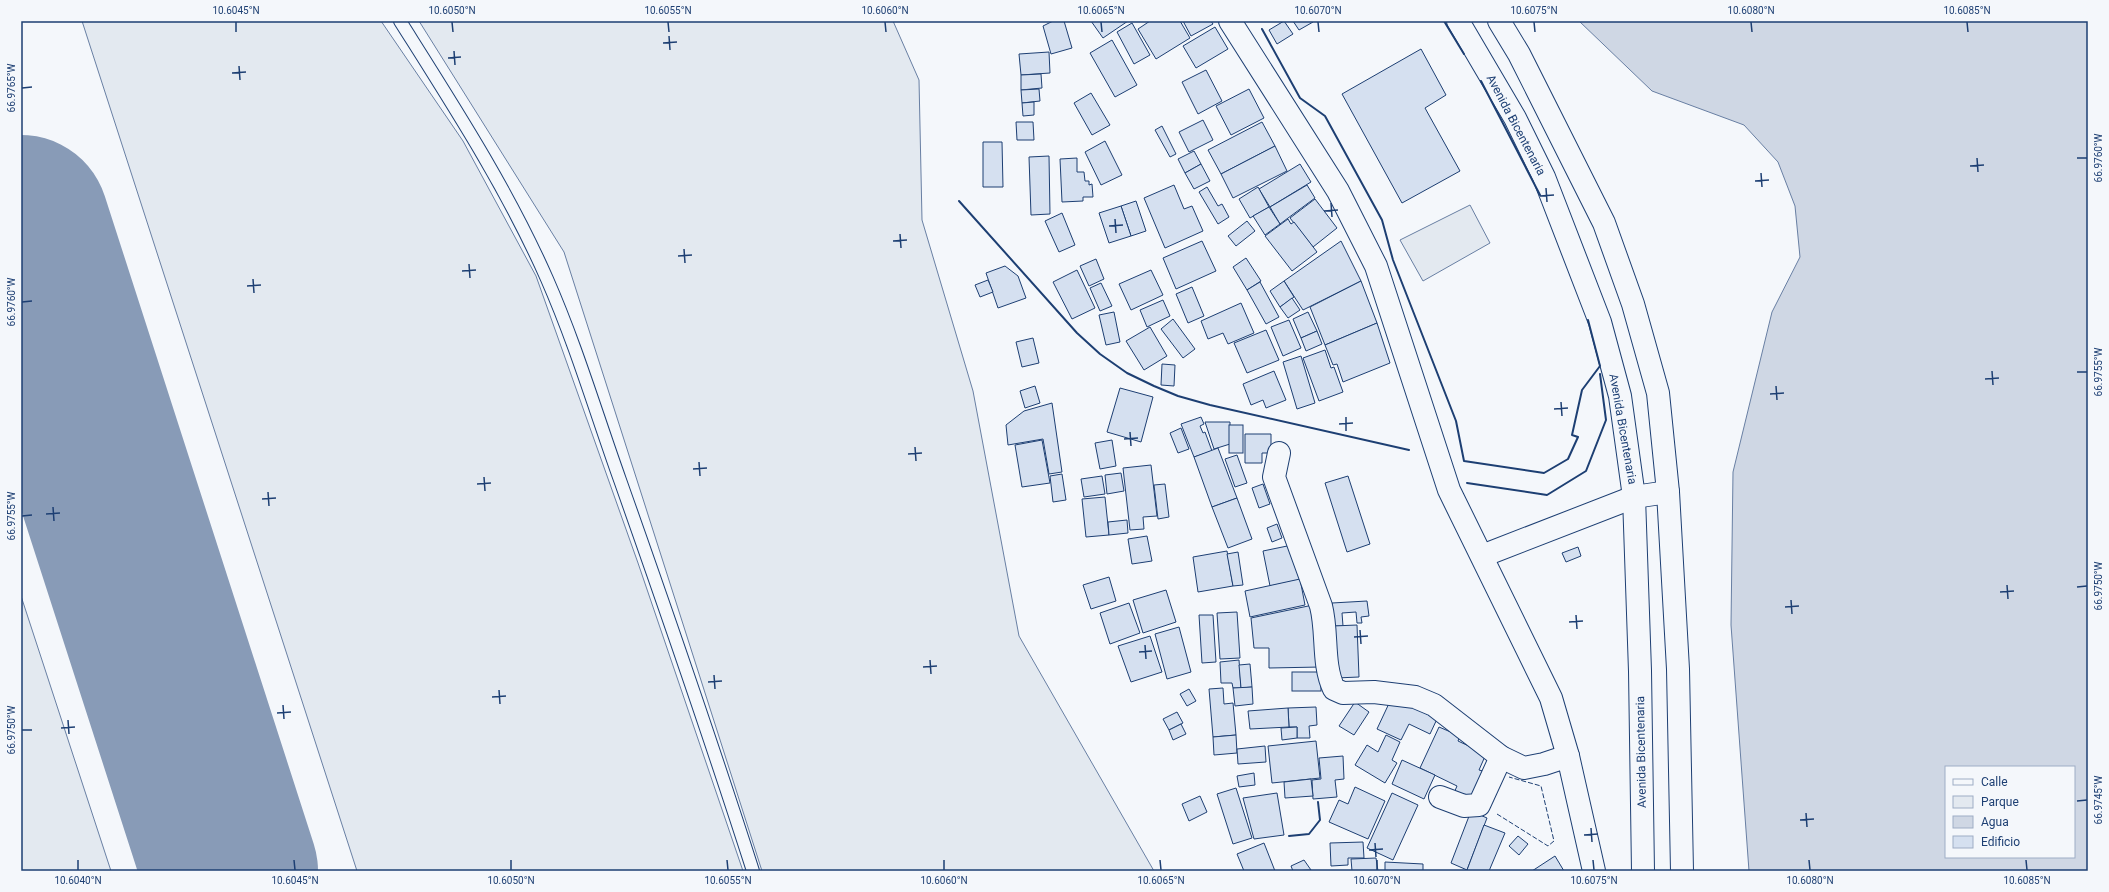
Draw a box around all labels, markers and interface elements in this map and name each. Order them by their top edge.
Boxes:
text: 10.6045°N [212,5,260,16]
text: 10.6050°N [428,5,476,16]
text: 10.6055°N [644,5,692,16]
text: 10.6060°N [861,5,909,16]
text: 10.6065°N [1077,5,1125,16]
text: 10.6070°N [1294,5,1342,16]
text: 10.6075°N [1510,5,1558,16]
text: 10.6080°N [1727,5,1775,16]
text: 10.6085°N [1943,5,1991,16]
text: 66.9765°W [6,63,17,112]
street label: Avenida Bicentenaria [1484,72,1548,178]
text: 66.9760°W [2093,133,2104,182]
text: 66.9760°W [6,277,17,326]
text: 66.9755°W [2093,347,2104,396]
street label: Avenida Bicentenaria [1606,373,1640,485]
text: 66.9755°W [6,491,17,540]
text: 66.9750°W [2093,561,2104,610]
street label: Avenida Bicentenaria [1633,696,1649,808]
text: 66.9750°W [6,705,17,754]
legend [1945,766,2075,858]
text: Calle [1981,775,2008,789]
text: 66.9745°W [2093,775,2104,824]
text: Parque [1981,795,2019,809]
text: Agua [1981,815,2009,829]
text: Edificio [1981,835,2020,849]
text: 10.6040°N [54,875,102,886]
text: 10.6045°N [271,875,319,886]
text: 10.6050°N [487,875,535,886]
text: 10.6055°N [704,875,752,886]
text: 10.6060°N [920,875,968,886]
text: 10.6065°N [1137,875,1185,886]
text: 10.6070°N [1353,875,1401,886]
text: 10.6075°N [1570,875,1618,886]
text: 10.6080°N [1786,875,1834,886]
text: 10.6085°N [2003,875,2051,886]

